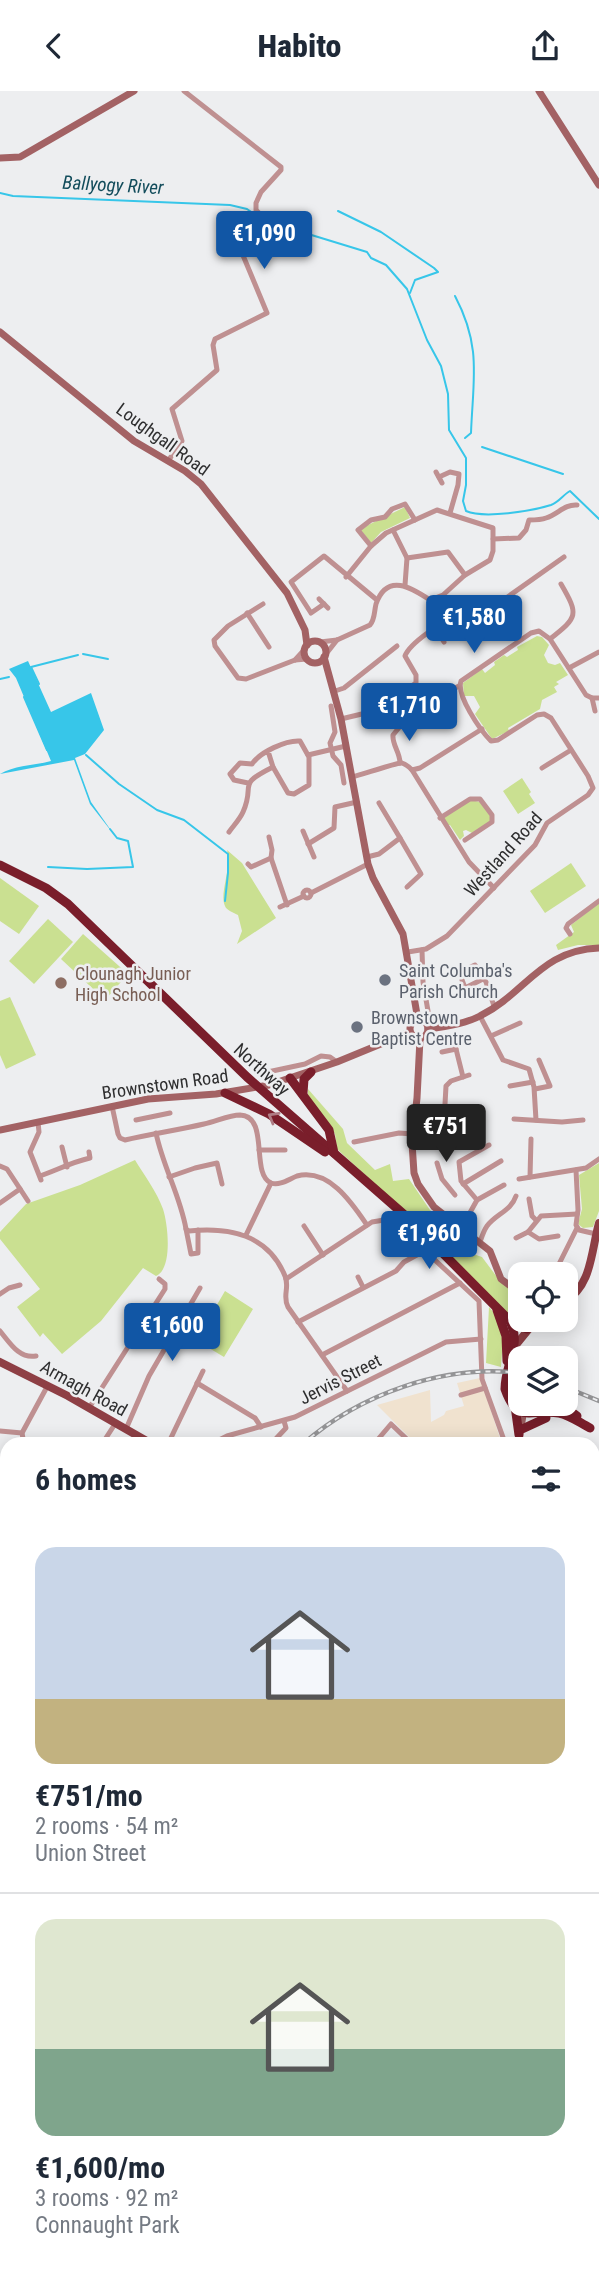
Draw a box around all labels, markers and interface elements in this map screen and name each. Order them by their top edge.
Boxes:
icon: back [35,27,73,65]
text: Habito [258,27,341,65]
icon: share [526,27,564,65]
water label: Ballyogy River [62,171,165,199]
pin: €1,090 [207,211,321,271]
text: €1,090 [232,220,296,247]
street label: Loughgall Road [112,398,214,480]
pin: €1,580 [417,595,531,655]
text: €1,580 [442,604,506,631]
pin: €1,710 [352,683,466,743]
text: €1,710 [377,692,441,719]
street label: Westland Road [460,808,546,900]
place label: Saint Columba's Parish Church [399,960,512,1002]
place label: Clounagh Junior High School [75,963,191,1005]
marker: Saint Columba's Parish Church [377,972,393,988]
marker: Clounagh Junior High School [53,975,69,991]
place label: Brownstown Baptist Centre [371,1007,472,1049]
marker: Brownstown Baptist Centre [349,1019,365,1035]
street label: Northway [230,1039,295,1100]
street label: Brownstown Road [100,1065,230,1103]
pin: €751 [405,1105,487,1164]
one-way arrow [268,1112,280,1125]
text: €751 [423,1113,469,1140]
pin: €1,960 [372,1211,486,1271]
text: €1,960 [397,1220,461,1247]
map controls [508,1262,578,1416]
button: locate [508,1262,578,1332]
pin: €1,600 [115,1303,229,1363]
text: €1,600 [140,1312,204,1339]
button: layers [508,1346,578,1416]
street label: Jervis Street [296,1349,384,1409]
street label: Armagh Road [37,1356,131,1420]
icon: filters [527,1460,565,1498]
text: 6 homes [35,1462,137,1497]
icon: home [237,1592,363,1718]
text: €751/mo [35,1778,143,1813]
text: 2 rooms · 54 m² [35,1813,178,1840]
text: Union Street [35,1840,146,1867]
icon: home [237,1964,363,2090]
text: €1,600/mo [35,2150,165,2185]
text: 3 rooms · 92 m² [35,2185,178,2212]
text: Connaught Park [35,2212,180,2239]

